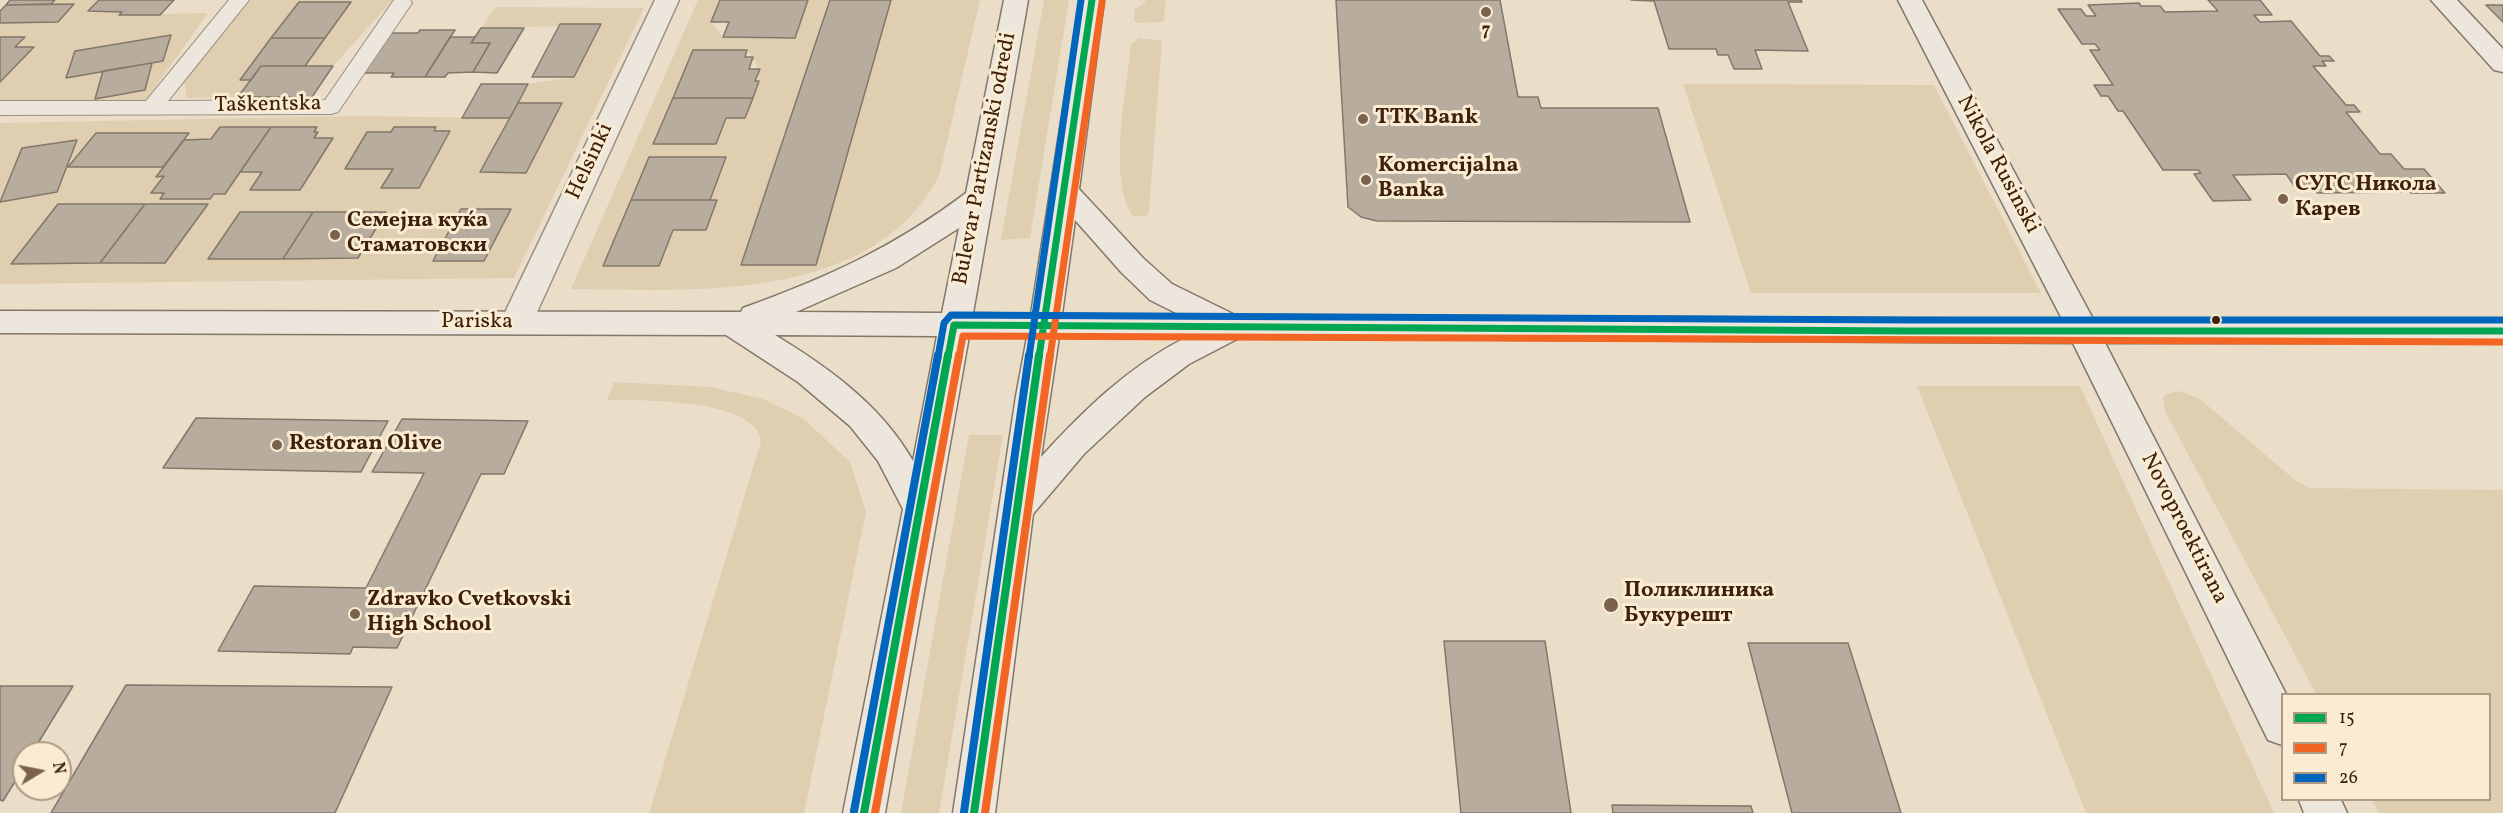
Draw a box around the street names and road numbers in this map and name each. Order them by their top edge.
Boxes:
street label: Bulevar Partizanski odredi [949,30,1023,288]
street label: Nikola Rusinski [1950,91,2044,239]
street label: Taškentska [214,92,322,120]
street label: Helsinki [562,120,620,204]
street label: Pariska [441,310,513,336]
street label: Novoproektirana [2134,449,2232,609]

